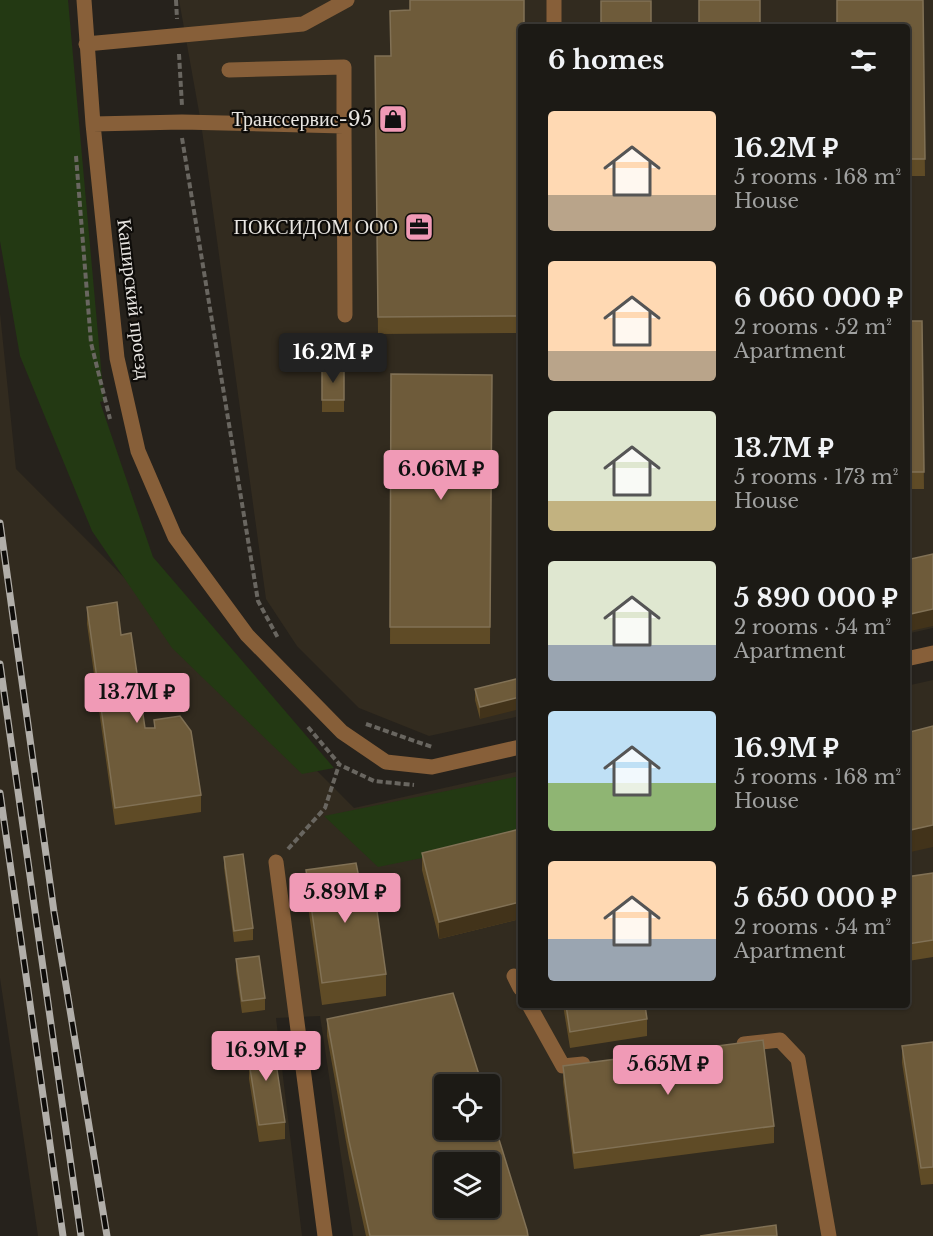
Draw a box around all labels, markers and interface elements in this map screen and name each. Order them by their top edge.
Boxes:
text: 6 homes [548,44,664,76]
icon: filters [847,44,880,77]
shop icon: Транссервис-95 [377,103,409,135]
place label: Транссервис-95 [232,107,372,131]
text: 16.2M ₽ [734,132,838,164]
icon: home [596,135,668,207]
text: 5 rooms · 168 m² [734,165,901,189]
text: House [734,189,799,213]
office icon: ПОКСИДОМ ООО [403,211,435,243]
place label: ПОКСИДОМ ООО [234,215,398,239]
street label: Каширский проезд [112,217,156,381]
text: 6 060 000 ₽ [734,282,903,314]
icon: home [596,285,668,357]
text: 2 rooms · 52 m² [734,315,892,339]
pin: 16.2M ₽ [278,333,388,384]
text: Apartment [734,339,845,363]
text: 16.2M ₽ [293,340,373,364]
text: 13.7M ₽ [734,432,834,464]
icon: home [596,435,668,507]
pin: 6.06M ₽ [386,450,496,501]
text: 6.06M ₽ [398,457,484,481]
text: 5 rooms · 173 m² [734,465,898,489]
text: House [734,489,799,513]
text: 5 890 000 ₽ [734,582,898,614]
icon: home [596,585,668,657]
text: 2 rooms · 54 m² [734,615,891,639]
text: Apartment [734,639,845,663]
pin: 13.7M ₽ [82,673,192,724]
text: 13.7M ₽ [99,680,175,704]
text: 16.9M ₽ [734,732,839,764]
icon: home [596,735,668,807]
text: 5 rooms · 168 m² [734,765,901,789]
text: House [734,789,799,813]
pin: 5.89M ₽ [290,873,400,924]
text: 5.89M ₽ [303,880,387,904]
text: 5 650 000 ₽ [734,882,897,914]
icon: home [596,885,668,957]
text: 2 rooms · 54 m² [734,915,891,939]
text: Apartment [734,939,845,963]
pin: 16.9M ₽ [211,1031,321,1082]
text: 16.9M ₽ [226,1038,306,1062]
pin: 5.65M ₽ [613,1045,723,1096]
text: 5.65M ₽ [627,1052,709,1076]
map controls [434,1074,500,1218]
button: locate [434,1074,500,1140]
button: layers [434,1152,500,1218]

